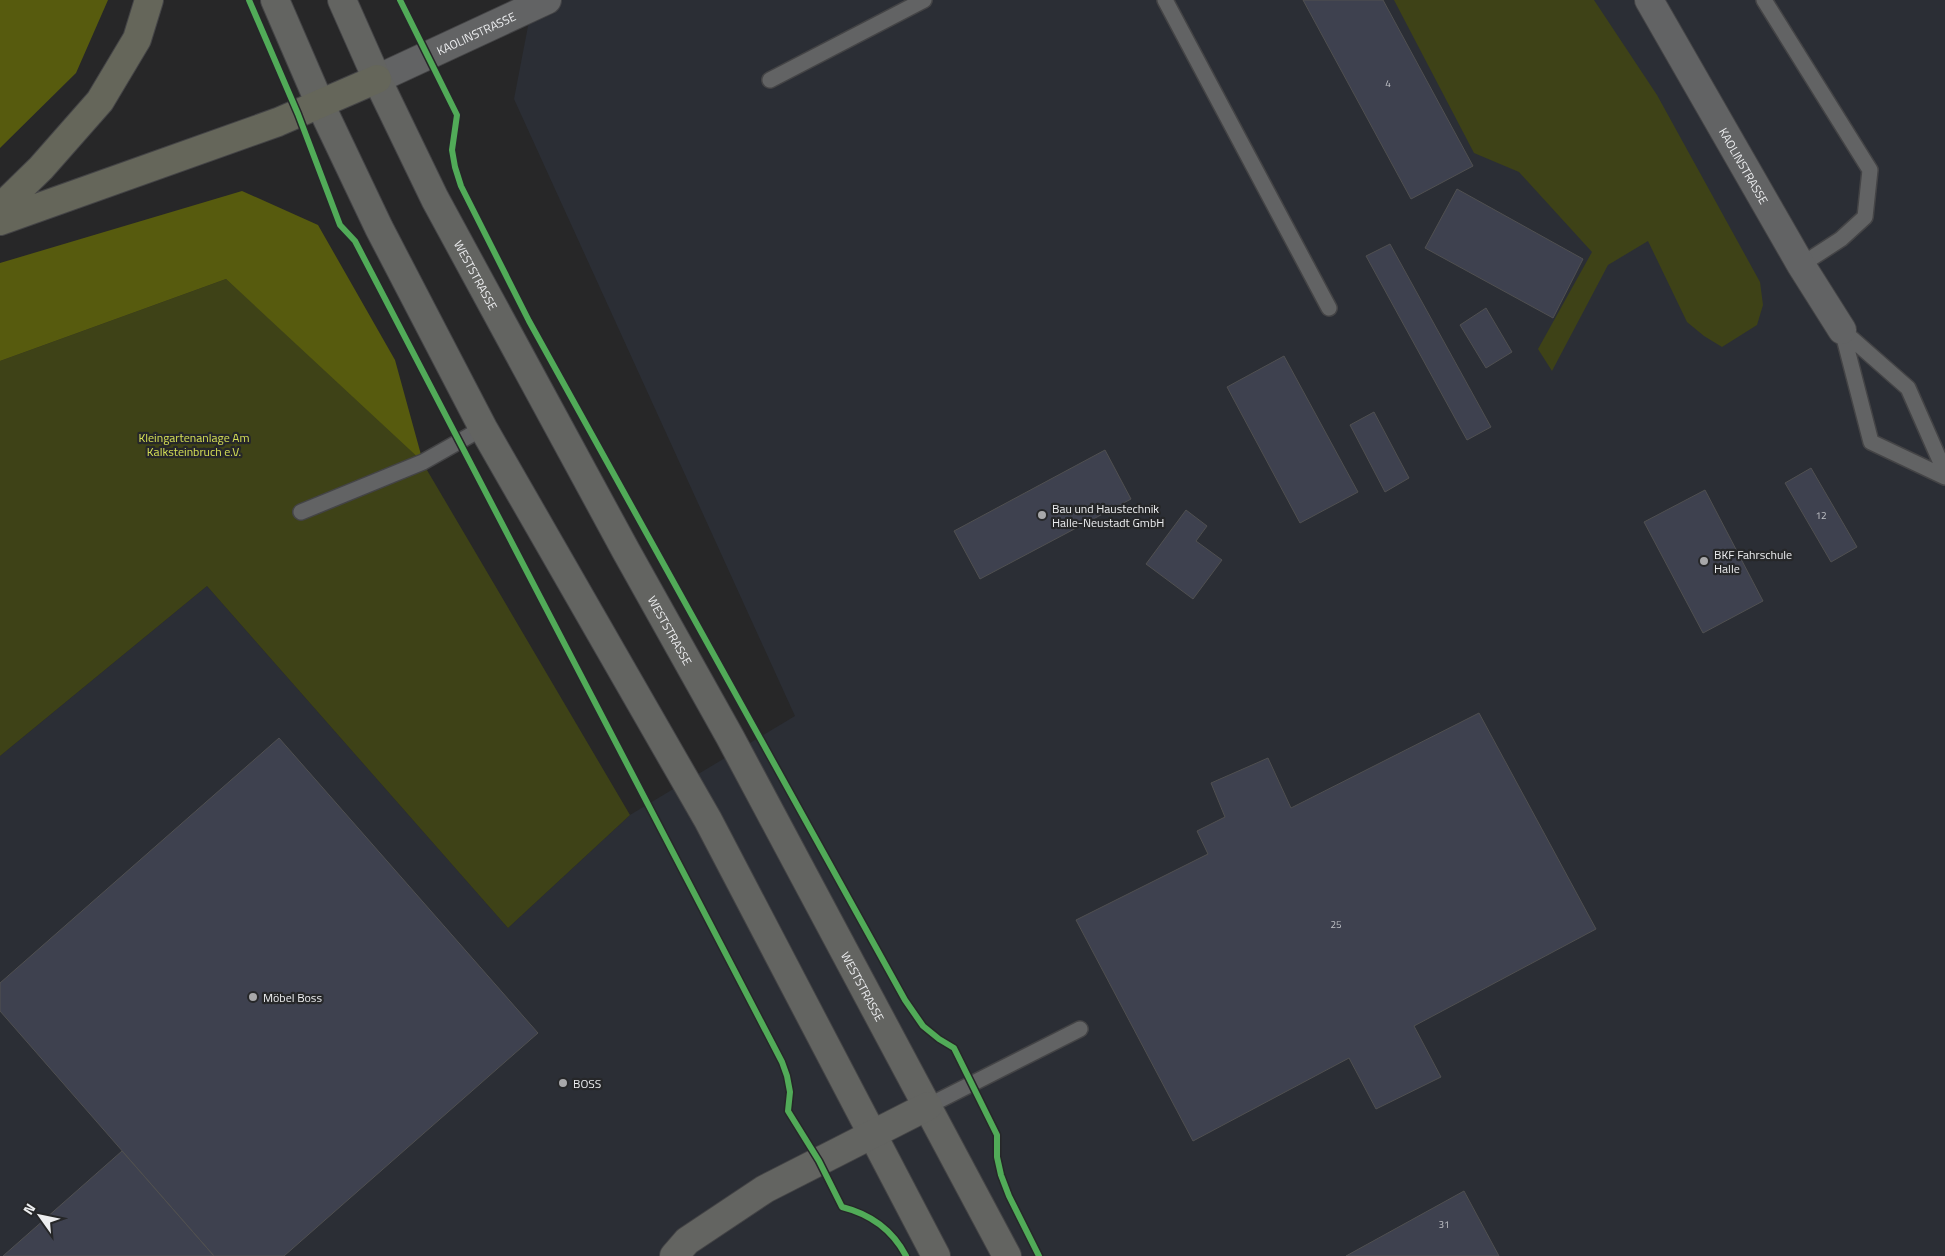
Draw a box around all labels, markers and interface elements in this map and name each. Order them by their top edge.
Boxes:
street label: KAOLINSTRASSE [433,6,519,60]
house number: 4 [1385,76,1391,91]
street label: KAOLINSTRASSE [1715,124,1774,208]
street label: WESTSTRASSE [449,237,503,314]
park label: Kleingartenanlage Am Kalksteinbruch e.V. [138,428,250,461]
place label: Bau und Haustechnik Halle-Neustadt GmbH [1052,499,1164,532]
house number: 12 [1815,508,1827,523]
marker: Bau und Haustechnik Halle-Neustadt GmbH [1036,509,1048,521]
place label: BKF Fahrschule Halle [1714,545,1792,578]
marker: BKF Fahrschule Halle [1698,555,1710,567]
street label: WESTSTRASSE [643,592,698,669]
house number: 25 [1330,917,1342,932]
street label: WESTSTRASSE [837,948,890,1025]
place label: Möbel Boss [263,988,322,1007]
marker: Möbel Boss [247,991,259,1003]
place label: BOSS [573,1074,601,1093]
marker: BOSS [557,1077,569,1089]
north arrow [15,1191,65,1241]
text: N [17,1199,40,1218]
house number: 31 [1438,1217,1450,1232]

